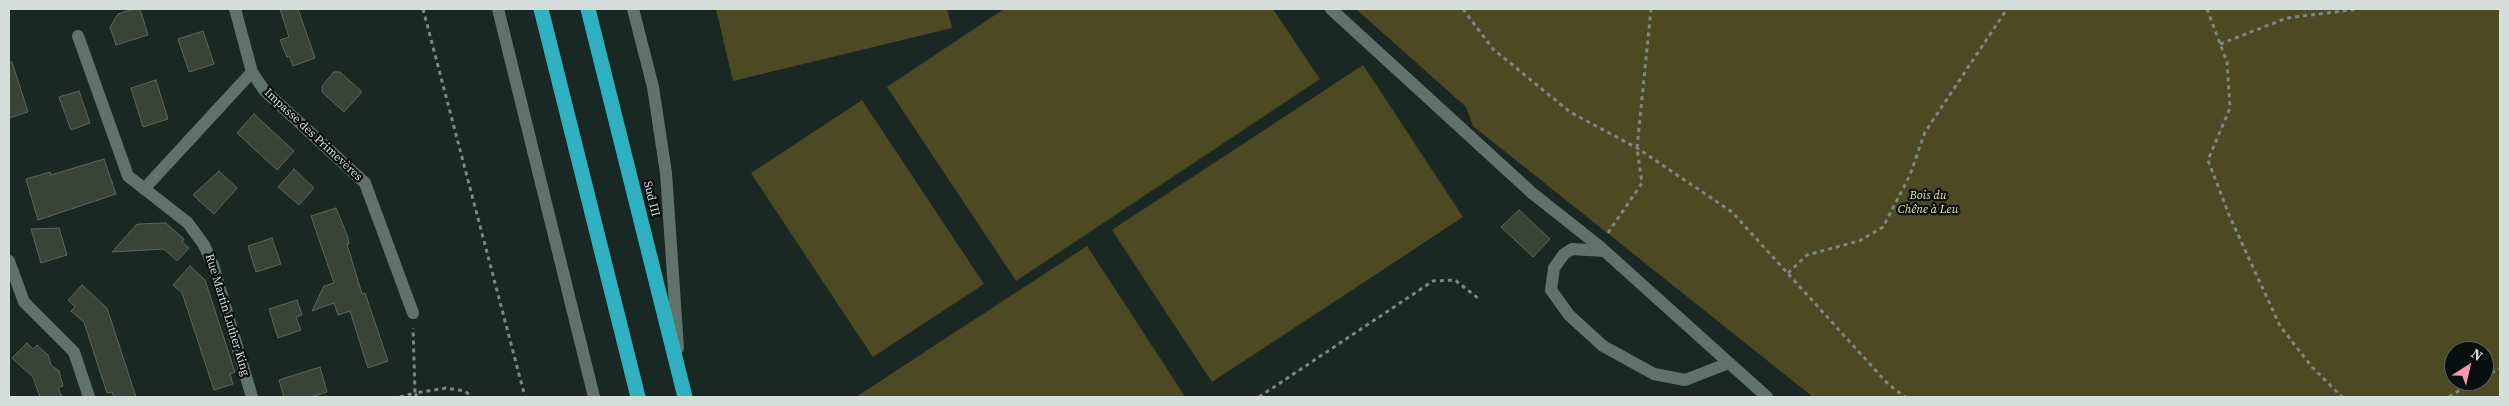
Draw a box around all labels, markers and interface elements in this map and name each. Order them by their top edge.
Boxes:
street label: Impasse des Primevères [261,86,365,184]
street label: Sud III [640,180,662,218]
park label: Bois du Chêne à Leu [1898,189,1958,217]
street label: Rue Martin Luther King [202,252,252,378]
north arrow [2444,341,2494,391]
text: N [2467,343,2487,366]

